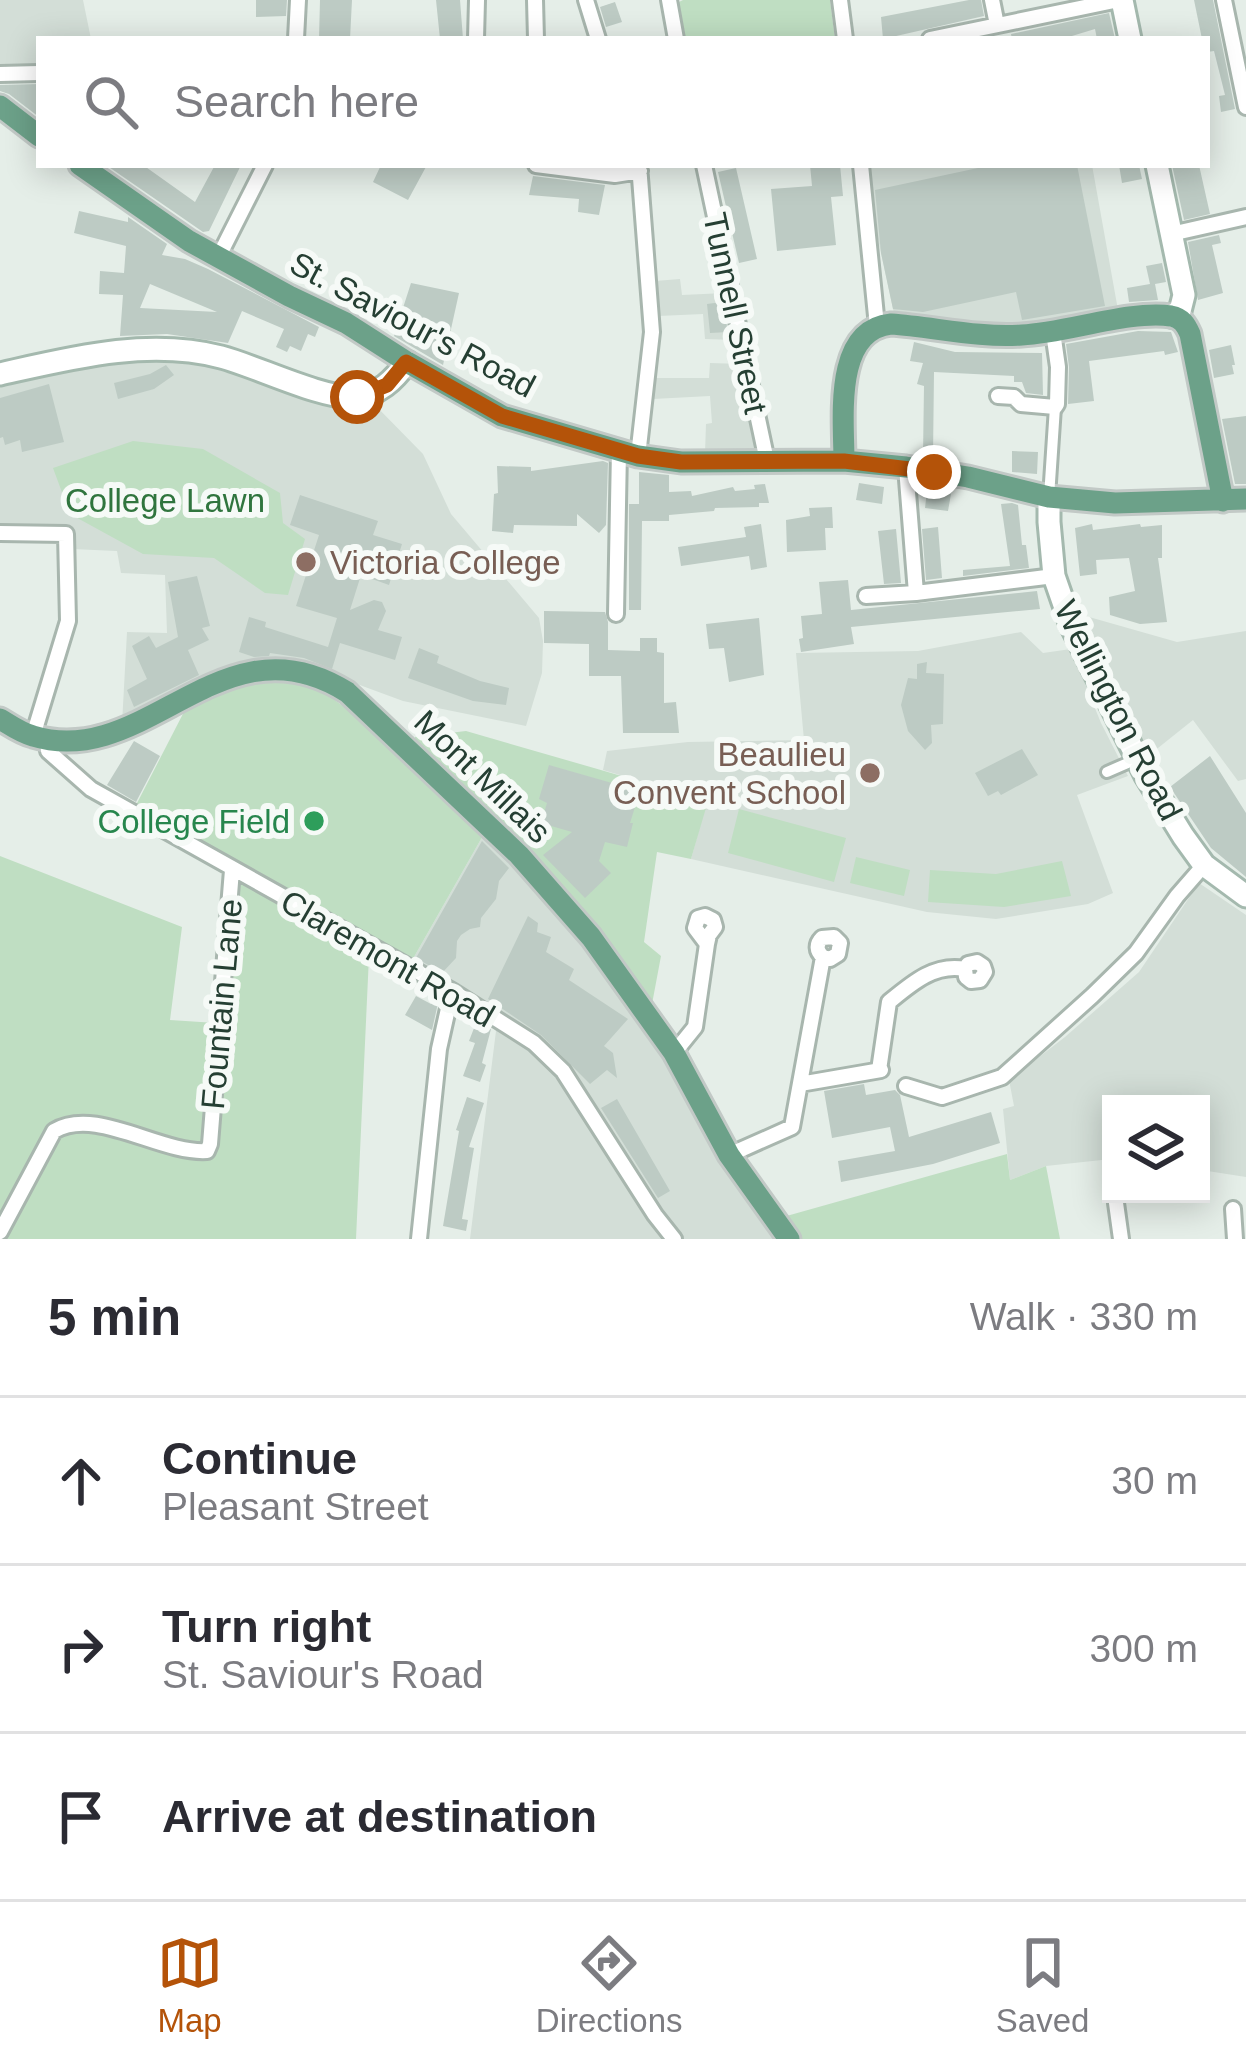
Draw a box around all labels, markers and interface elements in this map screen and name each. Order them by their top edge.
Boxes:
search box [36,36,1210,168]
icon: search [78,69,144,135]
text: Search here [174,76,419,127]
street label: Tunnell Street [696,209,775,417]
street label: St. Saviour's Road [284,244,542,405]
route start [330,370,384,424]
route end [907,445,961,499]
park label: College Lawn [65,482,265,519]
place label: Victoria College [330,544,561,581]
marker: Victoria College [293,549,319,575]
street label: Wellington Road [1047,594,1190,826]
street label: Mont Millais [407,703,558,850]
place label: Beaulieu Convent School [613,736,846,811]
marker: Beaulieu Convent School [857,760,883,786]
place label: College Field [97,803,290,840]
marker: College Field [301,808,327,834]
street label: Claremont Road [274,882,501,1035]
street label: Fountain Lane [194,897,249,1111]
map controls [1102,1095,1210,1203]
button: layers [1102,1095,1210,1203]
text: 5 min [48,1289,181,1346]
text: Walk · 330 m [970,1295,1198,1338]
text: Continue [162,1433,357,1484]
icon: ahead [48,1448,114,1514]
text: 30 m [1111,1459,1198,1502]
text: Pleasant Street [162,1485,429,1528]
text: Turn right [162,1601,371,1652]
icon: right [48,1616,114,1682]
text: 300 m [1090,1627,1198,1670]
text: St. Saviour's Road [162,1653,484,1696]
icon: arrive [48,1784,114,1850]
text: Arrive at destination [162,1791,597,1842]
tab: Map [157,1930,223,2040]
tab: Directions [536,1930,683,2040]
tab: Saved [996,1930,1089,2040]

